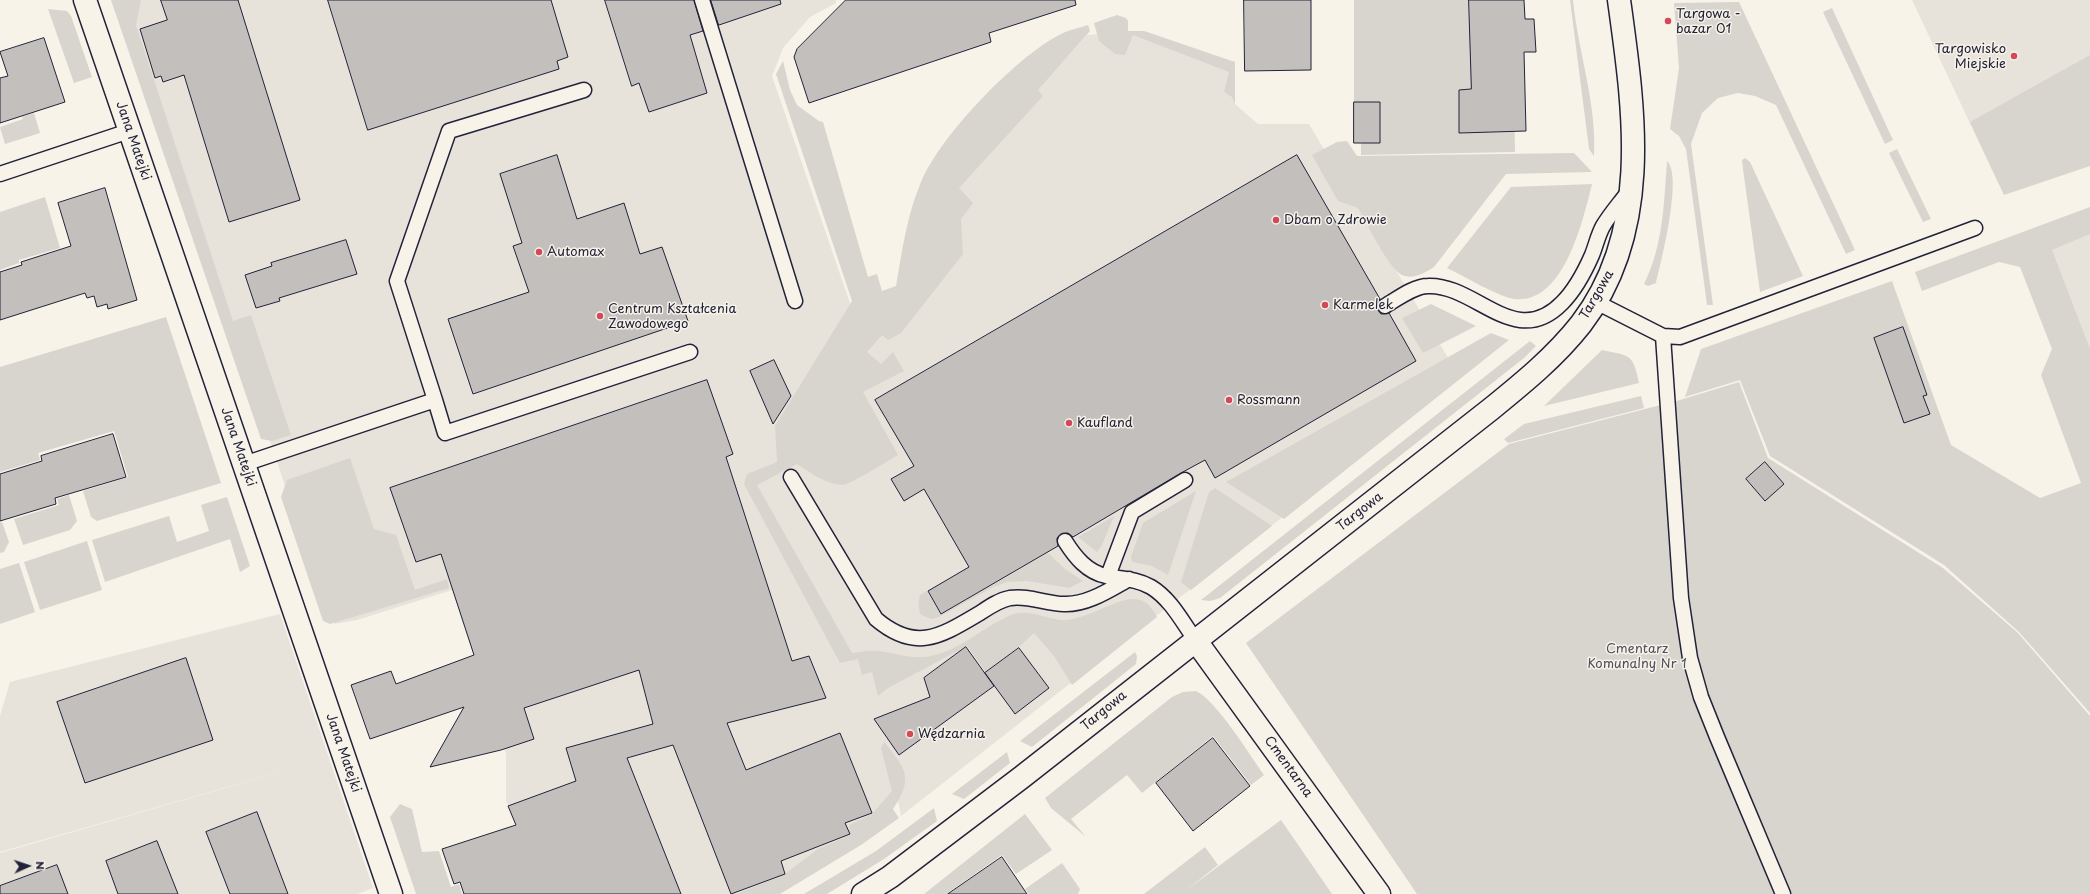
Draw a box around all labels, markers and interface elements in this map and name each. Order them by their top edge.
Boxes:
place label: Targowa - bazar 01 [1676,6,1741,37]
marker: Targowa - bazar 01 [1663,16,1673,26]
place label: Targowisko Miejskie [1935,41,2006,72]
marker: Targowisko Miejskie [2009,51,2019,61]
street label: Jana Matejki [112,99,154,183]
place label: Dbam o Zdrowie [1284,212,1387,228]
marker: Dbam o Zdrowie [1271,215,1281,225]
place label: Automax [547,244,604,260]
marker: Automax [534,247,544,257]
street label: Targowa [1577,268,1617,322]
place label: Karmelek [1333,297,1394,313]
marker: Karmelek [1320,300,1330,310]
place label: Centrum Kształcenia Zawodowego [608,301,736,332]
marker: Centrum Kształcenia Zawodowego [595,311,605,321]
place label: Rossmann [1237,392,1300,408]
marker: Rossmann [1224,395,1234,405]
street label: Jana Matejki [217,405,259,489]
place label: Kaufland [1077,415,1133,431]
marker: Kaufland [1064,418,1074,428]
street label: Targowa [1334,489,1386,535]
park label: Cmentarz Komunalny Nr 1 [1587,641,1687,672]
street label: Targowa [1078,688,1130,734]
street label: Jana Matejki [322,711,364,795]
place label: Wędzarnia [918,726,985,742]
marker: Wędzarnia [905,729,915,739]
street label: Cmentarna [1261,733,1315,801]
north arrow [8,846,48,886]
text: N [32,861,49,870]

